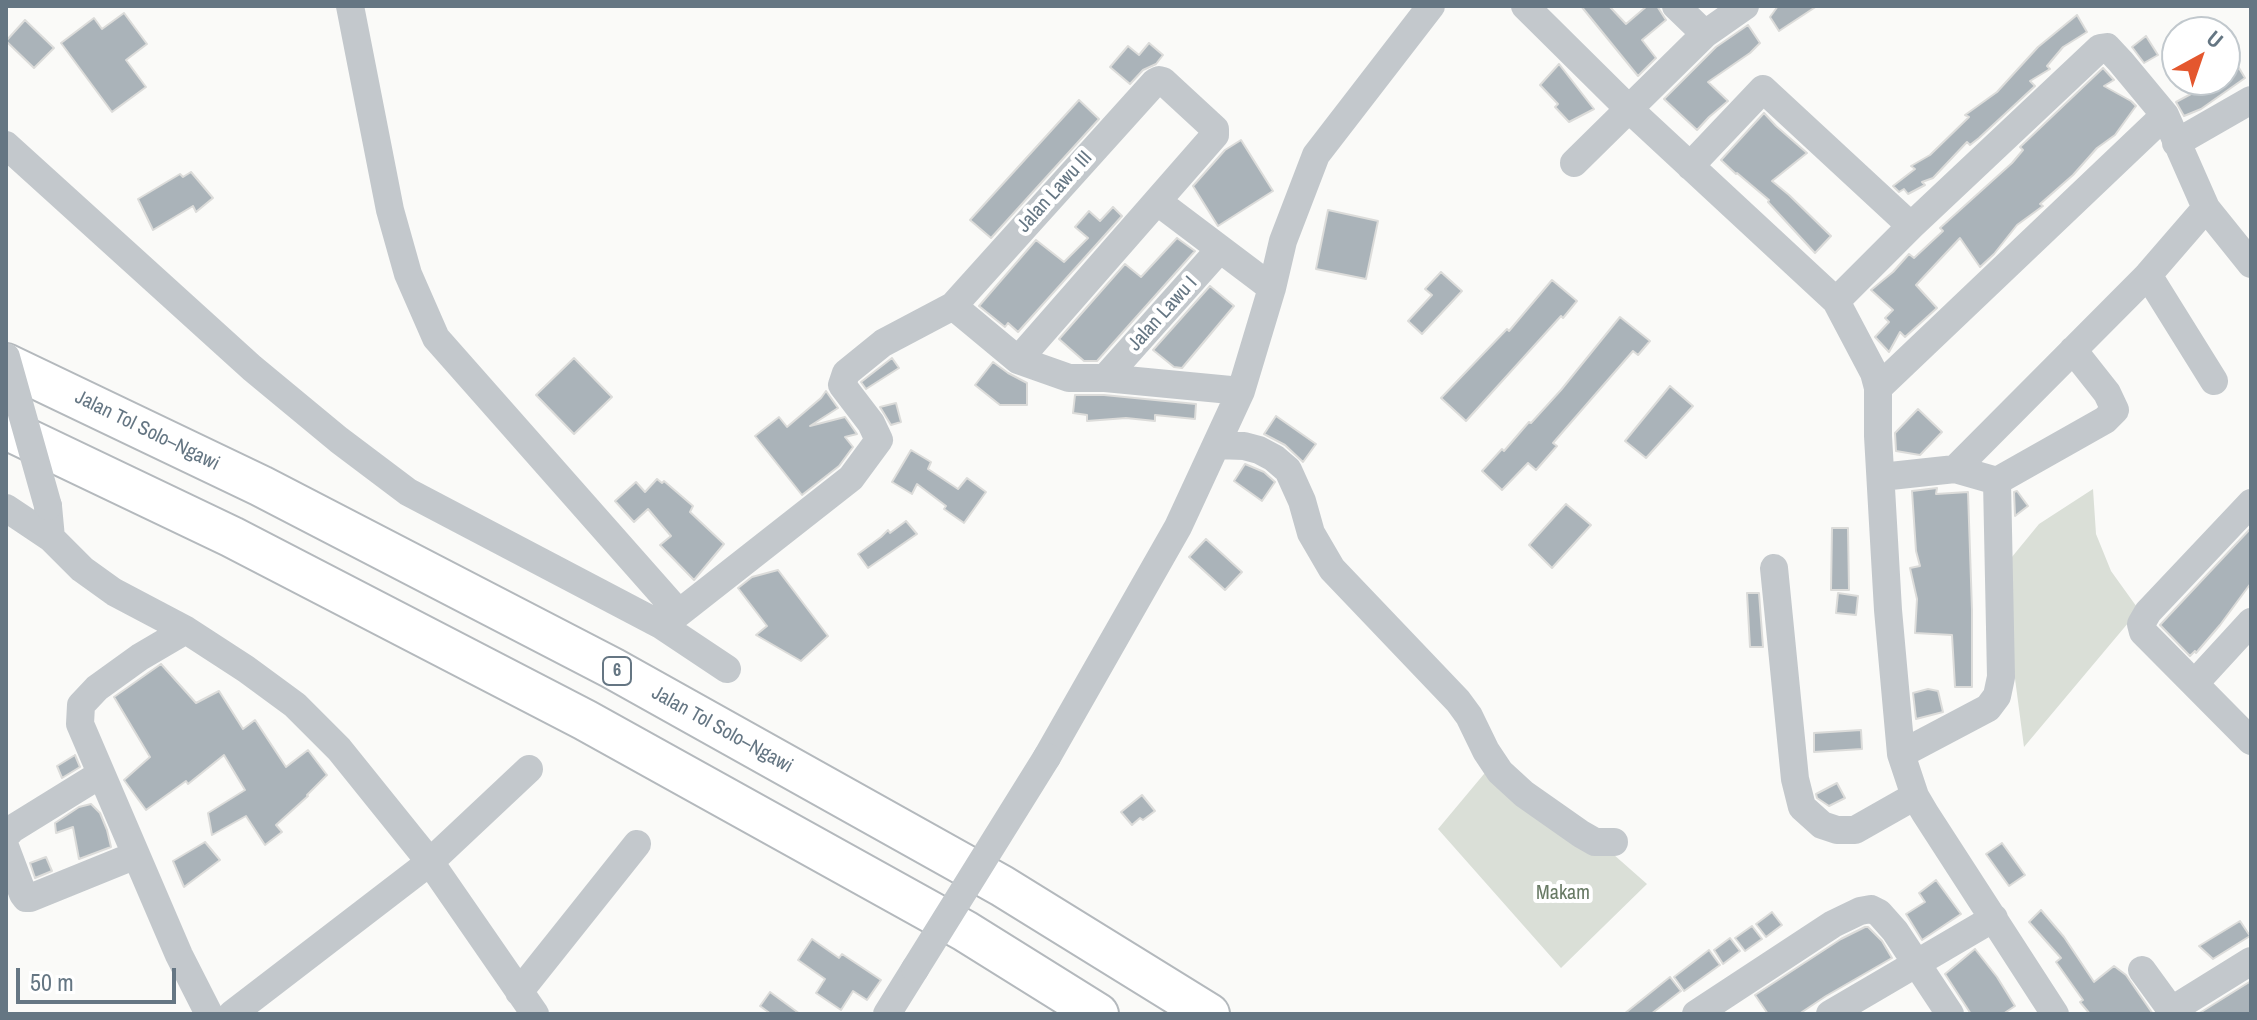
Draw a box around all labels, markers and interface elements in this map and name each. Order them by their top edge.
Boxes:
north arrow [2161,16,2241,96]
text: U [2201,23,2230,55]
street label: Jalan Lawu III [1012,146,1098,238]
street label: Jalan Lawu I [1123,272,1203,356]
street label: Jalan Tol Solo–Ngawi [71,386,223,476]
road number: 6 [603,657,631,685]
street label: Jalan Tol Solo–Ngawi [647,681,797,779]
park label: Makam [1536,882,1590,906]
scale bar [20,952,180,1002]
text: 50 m [30,966,74,998]

